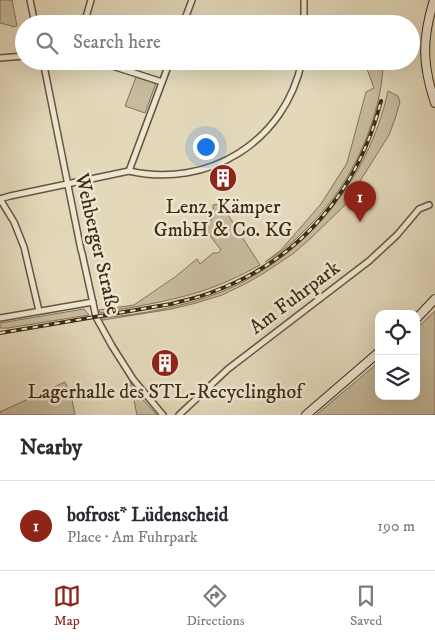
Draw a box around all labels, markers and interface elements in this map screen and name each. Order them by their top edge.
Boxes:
search box [15,15,420,70]
icon: search [33,29,61,57]
text: Search here [73,31,161,54]
your location [193,134,219,160]
building icon: Lenz, Kämper GmbH & Co. KG [208,163,238,193]
street label: Wehberger Straße [68,170,125,317]
pin: 1 [344,181,376,222]
place label: Lenz, Kämper GmbH & Co. KG [154,195,292,243]
street label: Am Fuhrpark [245,256,345,340]
map controls [375,310,420,400]
button: locate [375,310,420,355]
building icon: Lagerhalle des STL-Recyclinghof [150,348,180,378]
button: layers [375,355,420,400]
place label: Lagerhalle des STL-Recyclinghof [27,380,306,405]
text: Nearby [20,435,82,461]
text: bofrost* Lüdenscheid [67,504,228,527]
text: 1 [33,516,39,536]
text: 190 m [377,516,415,536]
text: Place · Am Fuhrpark [67,527,198,547]
tab: Map [53,582,81,630]
tab: Directions [186,582,244,630]
tab: Saved [350,582,382,630]

